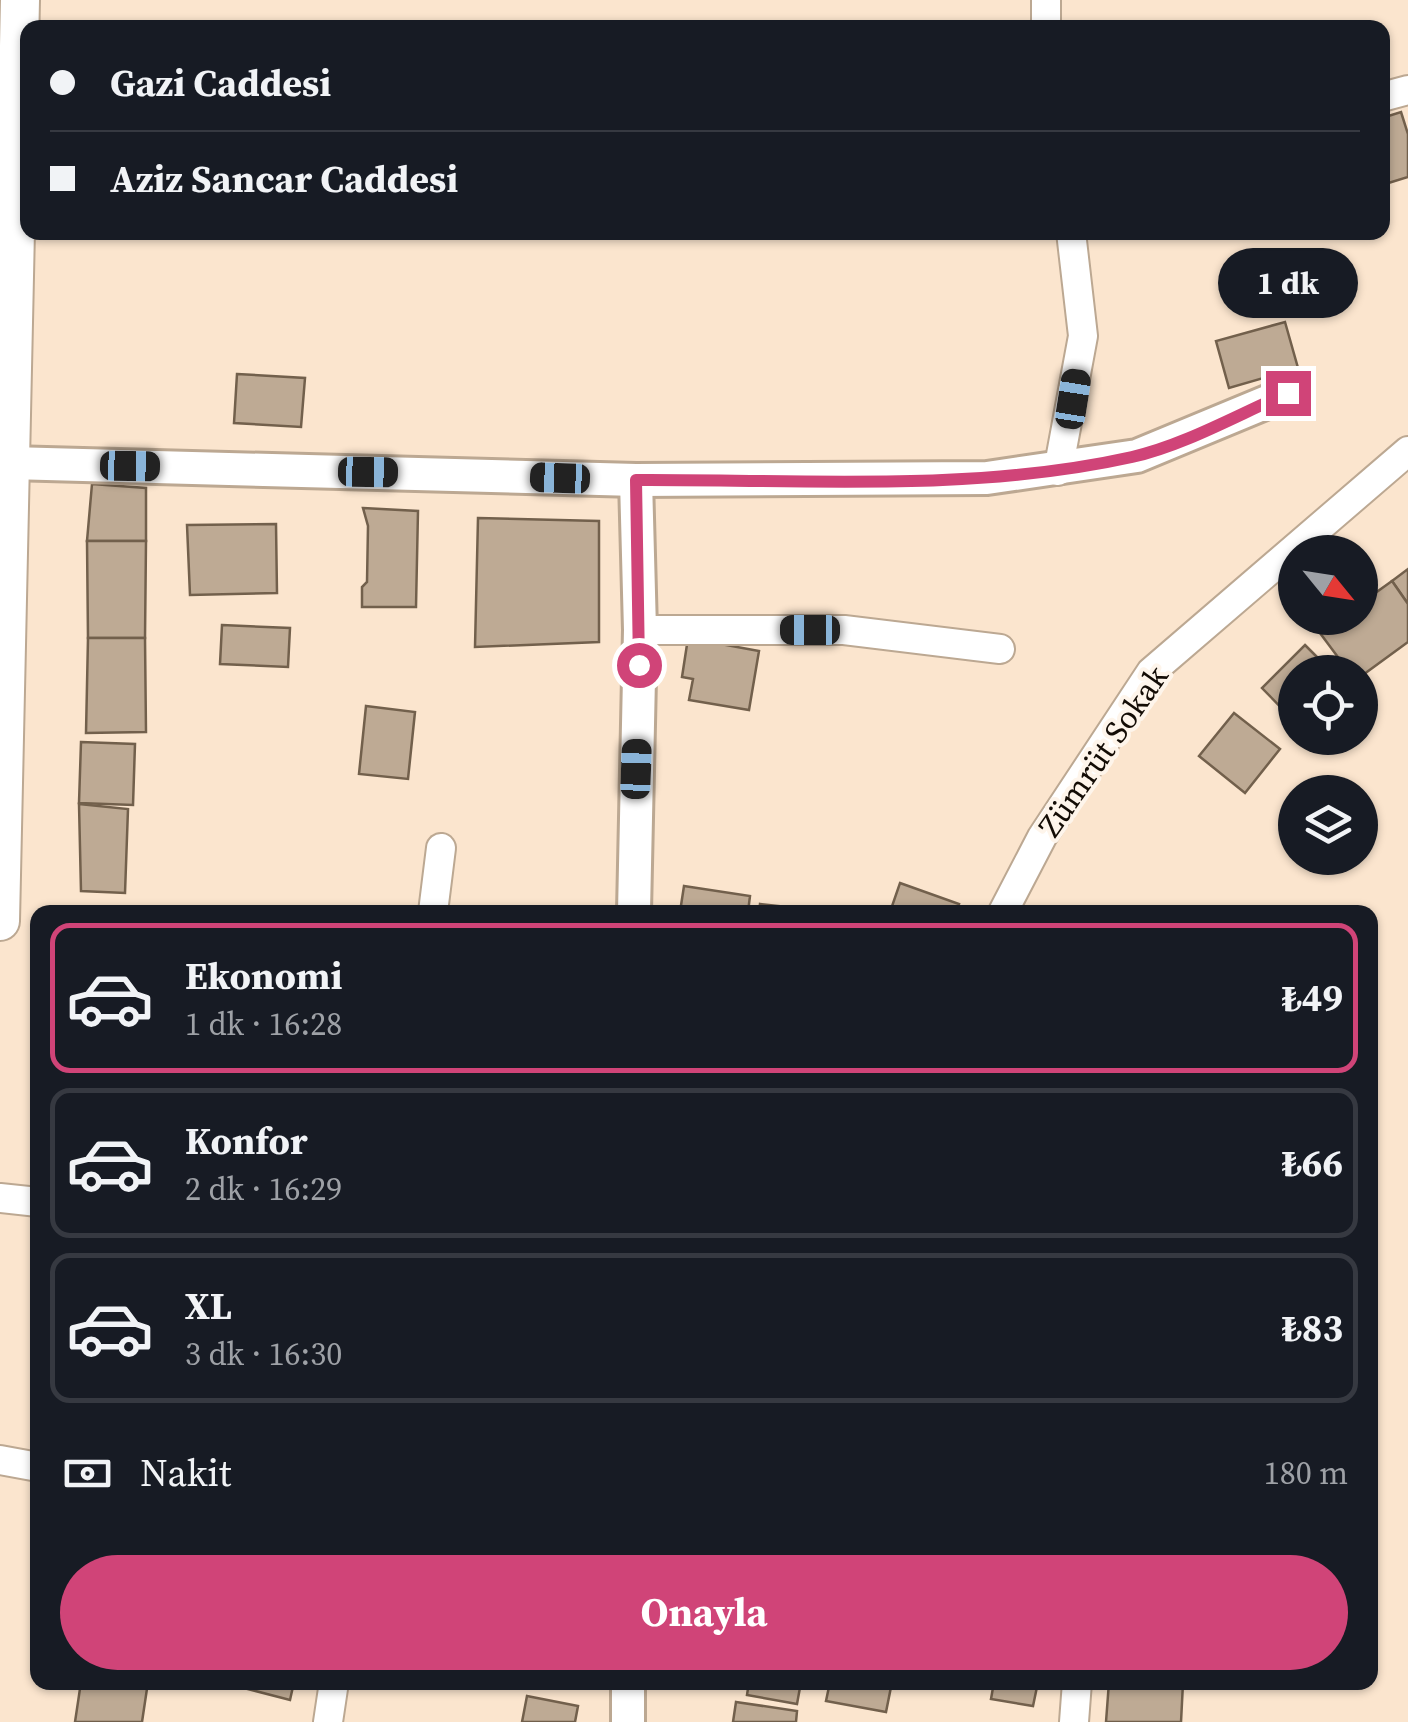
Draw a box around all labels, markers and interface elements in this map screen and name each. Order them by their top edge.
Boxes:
text: Gazi Caddesi [110,57,331,109]
text: Aziz Sancar Caddesi [110,153,458,205]
callout: 1 dk [1218,248,1358,318]
text: 1 dk [1257,261,1319,305]
car [1053,367,1093,431]
route end [1266,371,1311,416]
car [100,450,160,482]
car [338,456,398,488]
car [529,462,591,494]
north arrow [1278,535,1378,635]
map controls [1278,535,1378,875]
car [780,615,840,645]
route start [617,643,662,688]
button: locate [1278,655,1378,755]
street label: Zümrüt Sokak [1028,656,1179,845]
car [620,738,652,800]
button: layers [1278,775,1378,875]
text: Ekonomi [185,950,342,1002]
icon: car [65,953,155,1043]
text: ₺49 [1281,972,1343,1024]
text: 1 dk · 16:28 [185,1002,342,1046]
text: Konfor [185,1115,308,1167]
icon: car [65,1118,155,1208]
text: ₺66 [1281,1137,1343,1189]
text: 2 dk · 16:29 [185,1167,342,1211]
text: XL [185,1280,232,1332]
icon: car [65,1283,155,1373]
text: ₺83 [1281,1302,1343,1354]
text: 3 dk · 16:30 [185,1332,342,1376]
icon: cash [60,1446,115,1501]
text: Nakit [140,1447,231,1499]
text: 180 m [1264,1451,1348,1495]
button: Onayla [60,1555,1348,1670]

